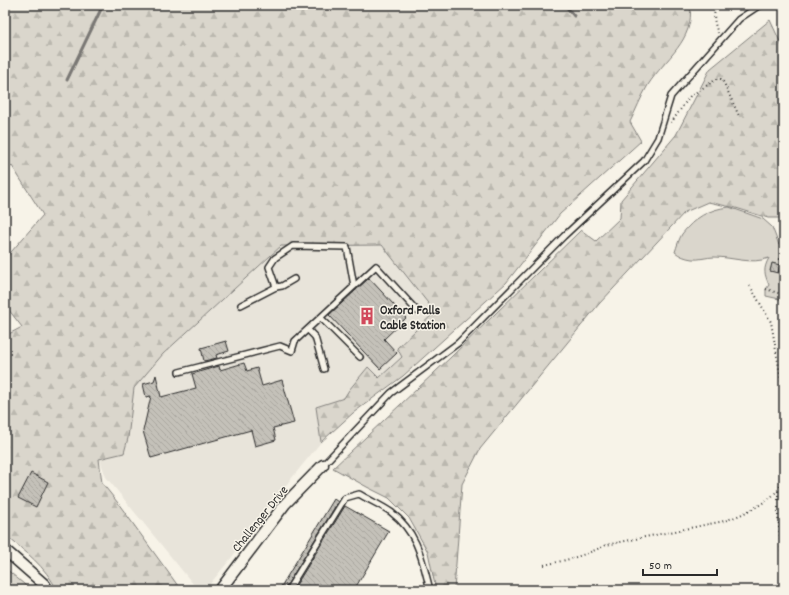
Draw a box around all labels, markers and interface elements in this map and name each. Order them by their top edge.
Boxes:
place label: Oxford Falls Cable Station [380,302,446,336]
building icon: Oxford Falls Cable Station [357,306,377,326]
street label: Challenger Drive [228,482,294,557]
scale bar [643,551,717,577]
text: 50 m [649,558,672,575]

